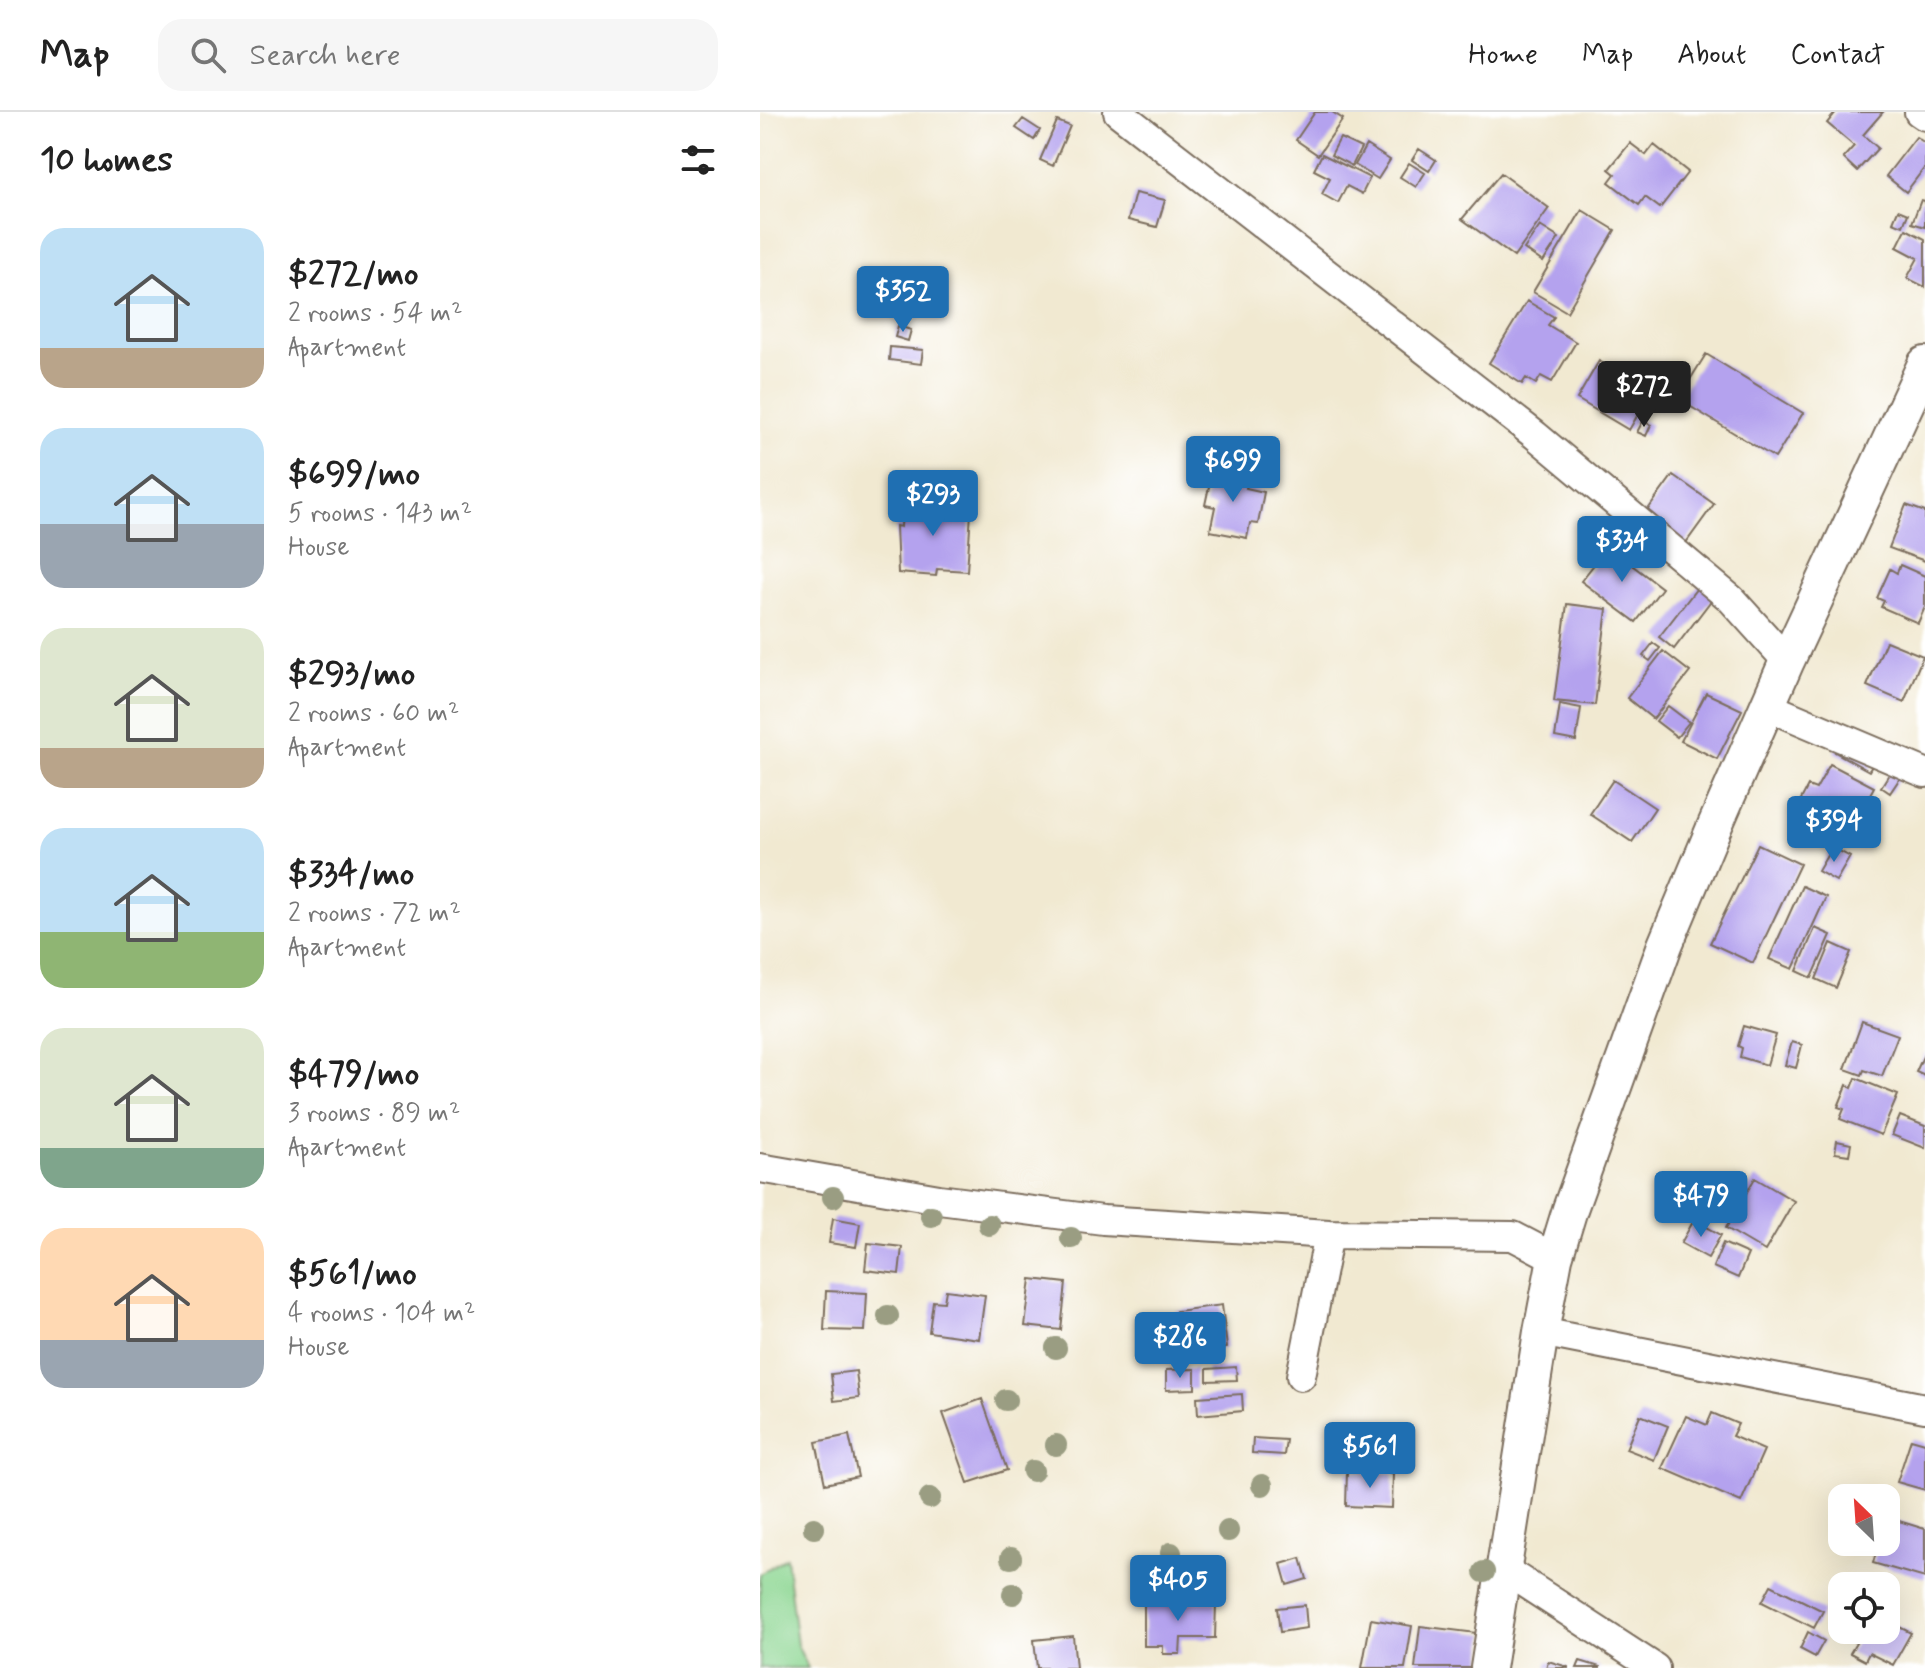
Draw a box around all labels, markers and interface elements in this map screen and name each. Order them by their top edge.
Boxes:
search box [158,19,718,91]
text: Map [40,31,110,80]
icon: search [186,33,230,77]
text: Search here [250,36,401,75]
text: Home [1468,37,1538,74]
text: Map [1582,37,1633,74]
text: About [1677,37,1746,74]
text: Contact [1790,37,1885,74]
text: 10 homes [40,138,173,183]
icon: filters [676,138,720,182]
text: $272/mo [288,252,418,297]
icon: home [104,260,200,356]
pin: $352 [856,266,950,334]
text: $352 [875,275,931,309]
text: 2 rooms · 54 m² [288,297,463,331]
text: Apartment [288,331,406,365]
pin: $272 [1597,361,1691,429]
text: $272 [1616,370,1672,404]
pin: $699 [1186,436,1280,504]
text: $699 [1204,445,1262,479]
text: $699/mo [288,452,420,497]
icon: home [104,460,200,556]
pin: $293 [886,470,980,538]
text: $293 [906,479,960,513]
text: 5 rooms · 143 m² [288,497,472,531]
pin: $334 [1575,516,1669,584]
text: $334 [1595,525,1649,559]
text: House [288,531,349,565]
text: $293/mo [288,652,415,697]
icon: home [104,660,200,756]
text: 2 rooms · 60 m² [288,697,459,731]
text: Apartment [288,731,406,765]
pin: $394 [1787,796,1881,864]
text: $394 [1805,805,1863,839]
text: $334/mo [288,852,414,897]
icon: home [104,860,200,956]
text: 2 rooms · 72 m² [288,897,461,931]
text: Apartment [288,931,406,965]
text: $479/mo [288,1052,419,1097]
icon: home [104,1060,200,1156]
text: 3 rooms · 89 m² [288,1097,460,1131]
text: Apartment [288,1131,406,1165]
pin: $479 [1654,1171,1748,1239]
text: $479 [1672,1180,1730,1214]
text: $561/mo [288,1252,417,1297]
icon: home [104,1260,200,1356]
text: 4 rooms · 104 m² [288,1297,475,1331]
pin: $286 [1133,1312,1227,1380]
text: $286 [1153,1321,1207,1355]
text: House [288,1331,349,1365]
pin: $561 [1323,1422,1417,1490]
text: $561 [1342,1431,1398,1465]
north arrow [1828,1484,1900,1556]
map controls [1828,1484,1900,1644]
pin: $405 [1131,1555,1225,1623]
text: $405 [1148,1564,1208,1598]
button: locate [1828,1572,1900,1644]

